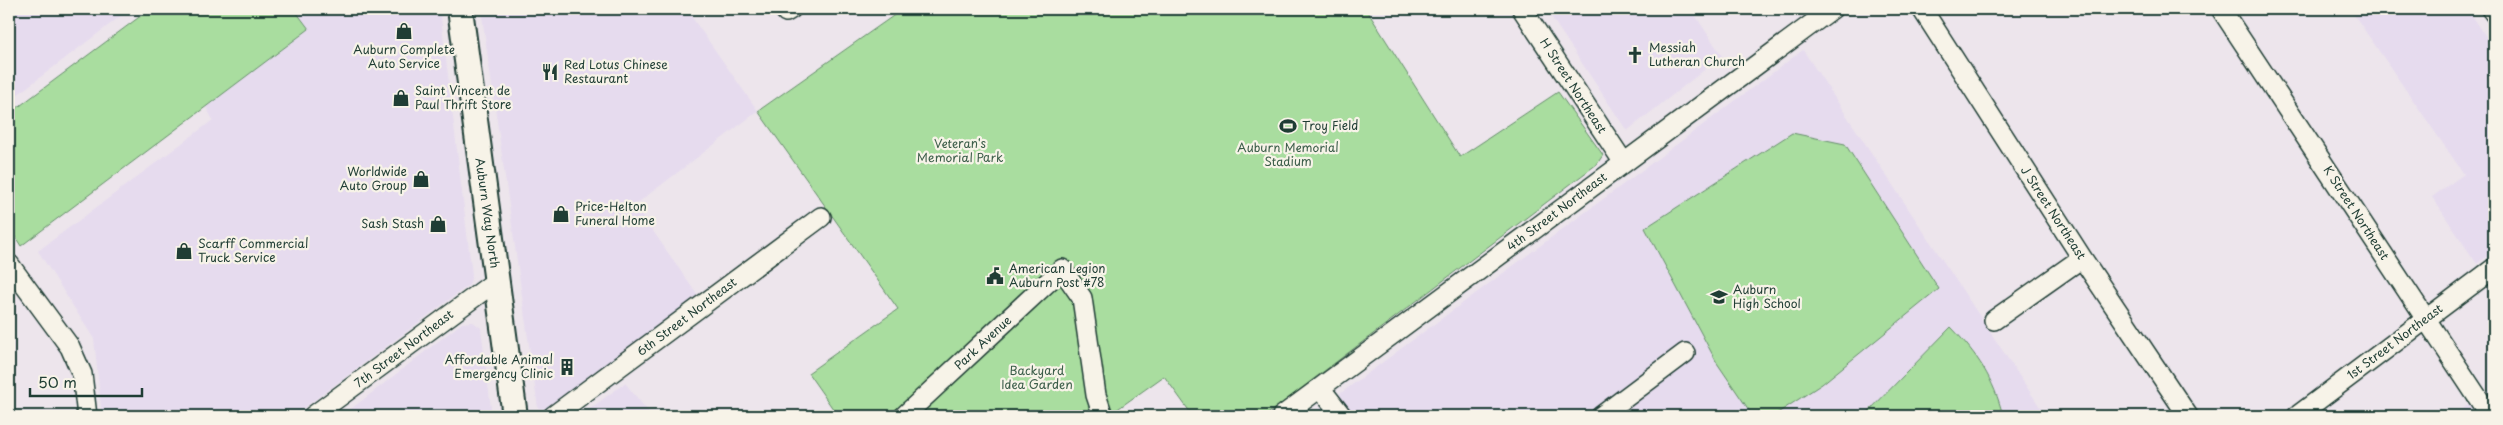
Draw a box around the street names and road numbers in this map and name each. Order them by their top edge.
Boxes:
street label: H Street Northeast [1536,34,1612,137]
street label: Auburn Way North [471,156,505,269]
street label: J Street Northeast [2017,162,2091,263]
street label: K Street Northeast [2320,162,2394,263]
street label: 4th Street Northeast [1503,167,1610,255]
street label: 6th Street Northeast [633,273,740,360]
street label: 1st Street Northeast [2343,299,2446,383]
street label: 7th Street Northeast [350,305,457,391]
street label: Park Avenue [950,311,1015,374]

